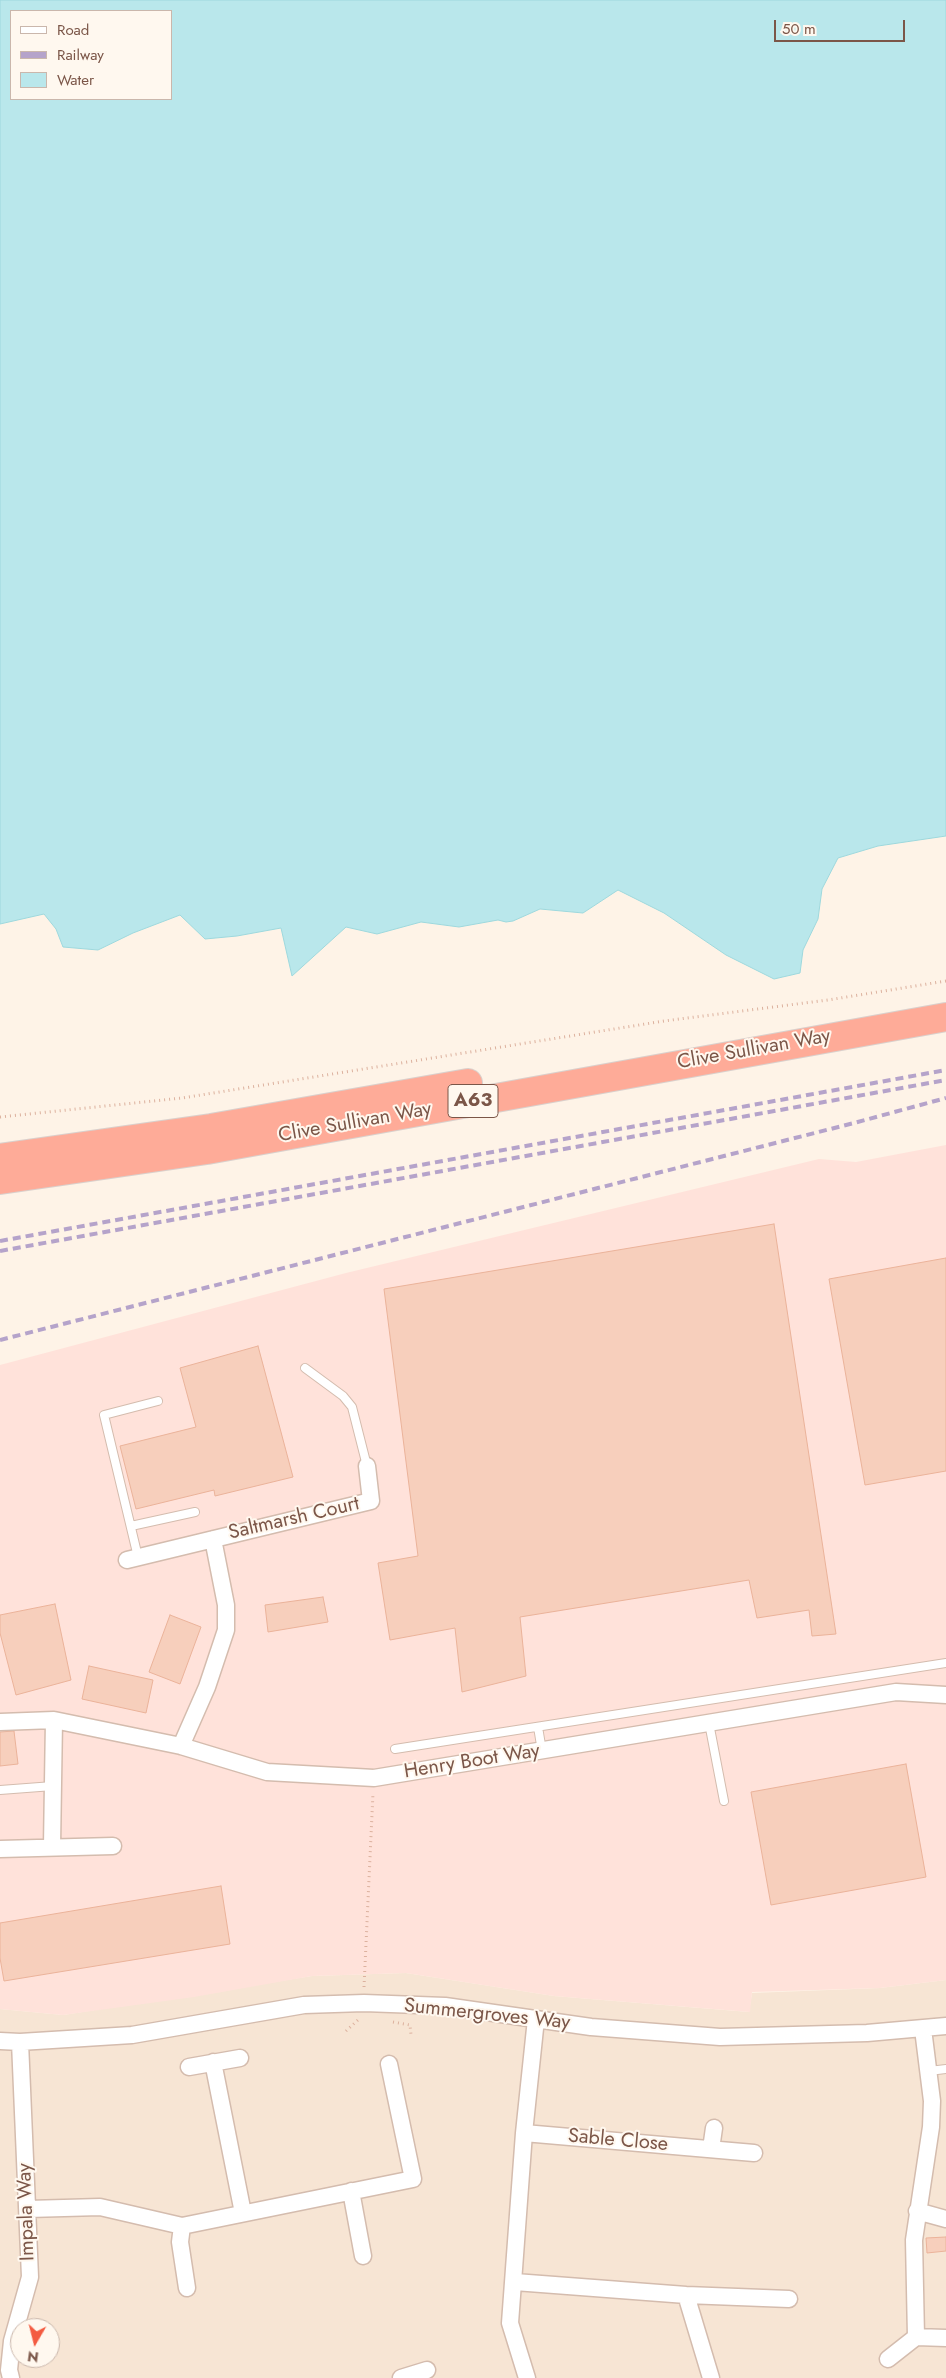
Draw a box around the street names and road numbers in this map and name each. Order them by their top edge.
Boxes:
street label: Clive Sullivan Way [675,1025,833,1075]
road number: A63 [448,1084,498,1118]
street label: Clive Sullivan Way [276,1098,434,1148]
street label: Saltmarsh Court [226,1492,362,1546]
street label: Henry Boot Way [402,1739,542,1785]
street label: Summergroves Way [403,1994,571,2036]
street label: Sable Close [567,2125,669,2157]
street label: Impala Way [13,2163,41,2261]

